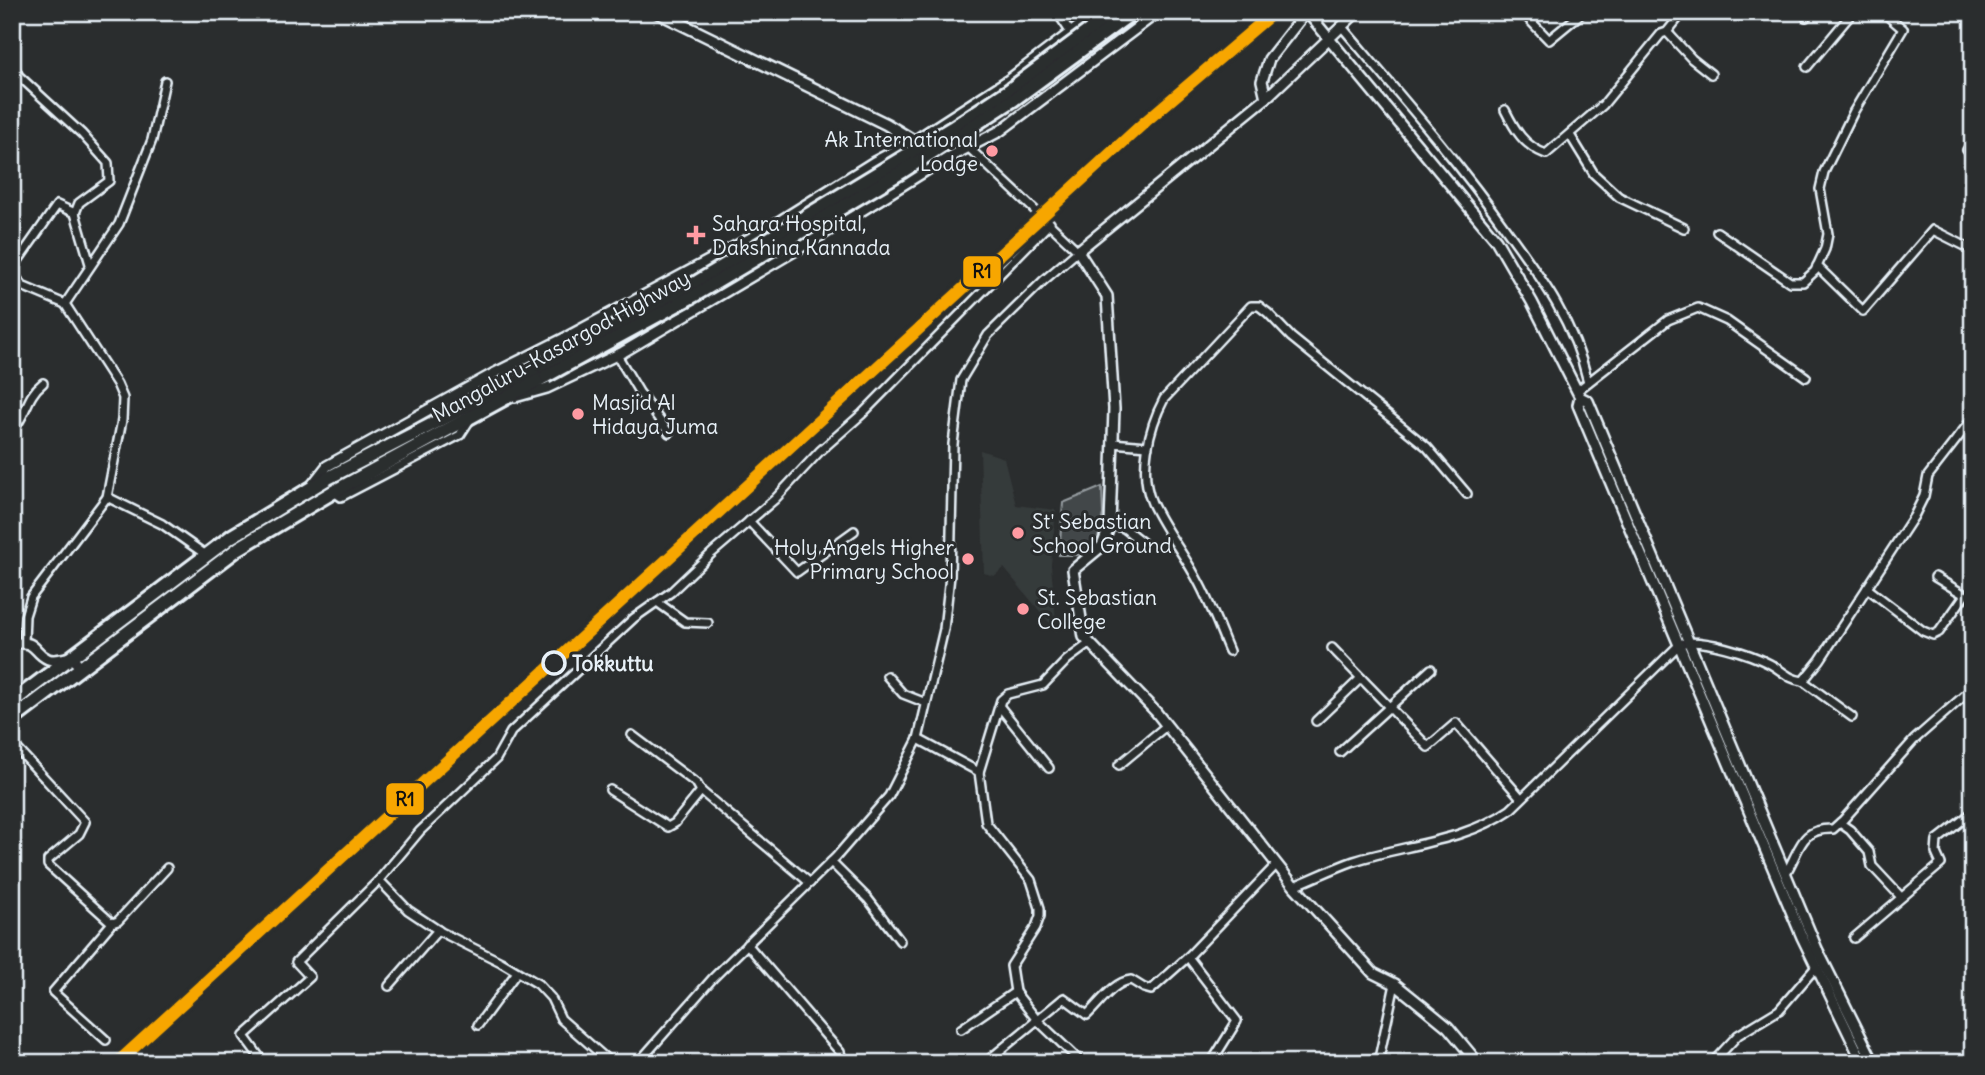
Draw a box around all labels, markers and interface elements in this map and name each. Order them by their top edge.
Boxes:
place label: Ak International Lodge [825,126,978,177]
marker: Ak International Lodge [984,143,1000,159]
place label: Sahara Hospital, Dakshina Kannada [712,210,891,261]
marker: Sahara Hospital, Dakshina Kannada [686,225,706,245]
line badge: R1 [962,255,1002,288]
text: R1 [972,259,992,283]
street label: Mangaluru-Kasargod Highway [427,264,695,428]
place label: Masjid Al Hidaya Juma [592,389,718,440]
marker: Masjid Al Hidaya Juma [570,406,586,422]
place label: St' Sebastian School Ground [1032,508,1172,559]
marker: St' Sebastian School Ground [1010,525,1026,541]
place label: Holy Angels Higher Primary School [774,534,954,585]
marker: Holy Angels Higher Primary School [960,551,976,567]
place label: St. Sebastian College [1037,584,1157,635]
marker: St. Sebastian College [1015,601,1031,617]
place label: Tokkuttu [572,650,654,677]
marker: Tokkuttu [542,651,566,675]
line badge: R1 [385,782,425,816]
text: R1 [395,787,415,811]

